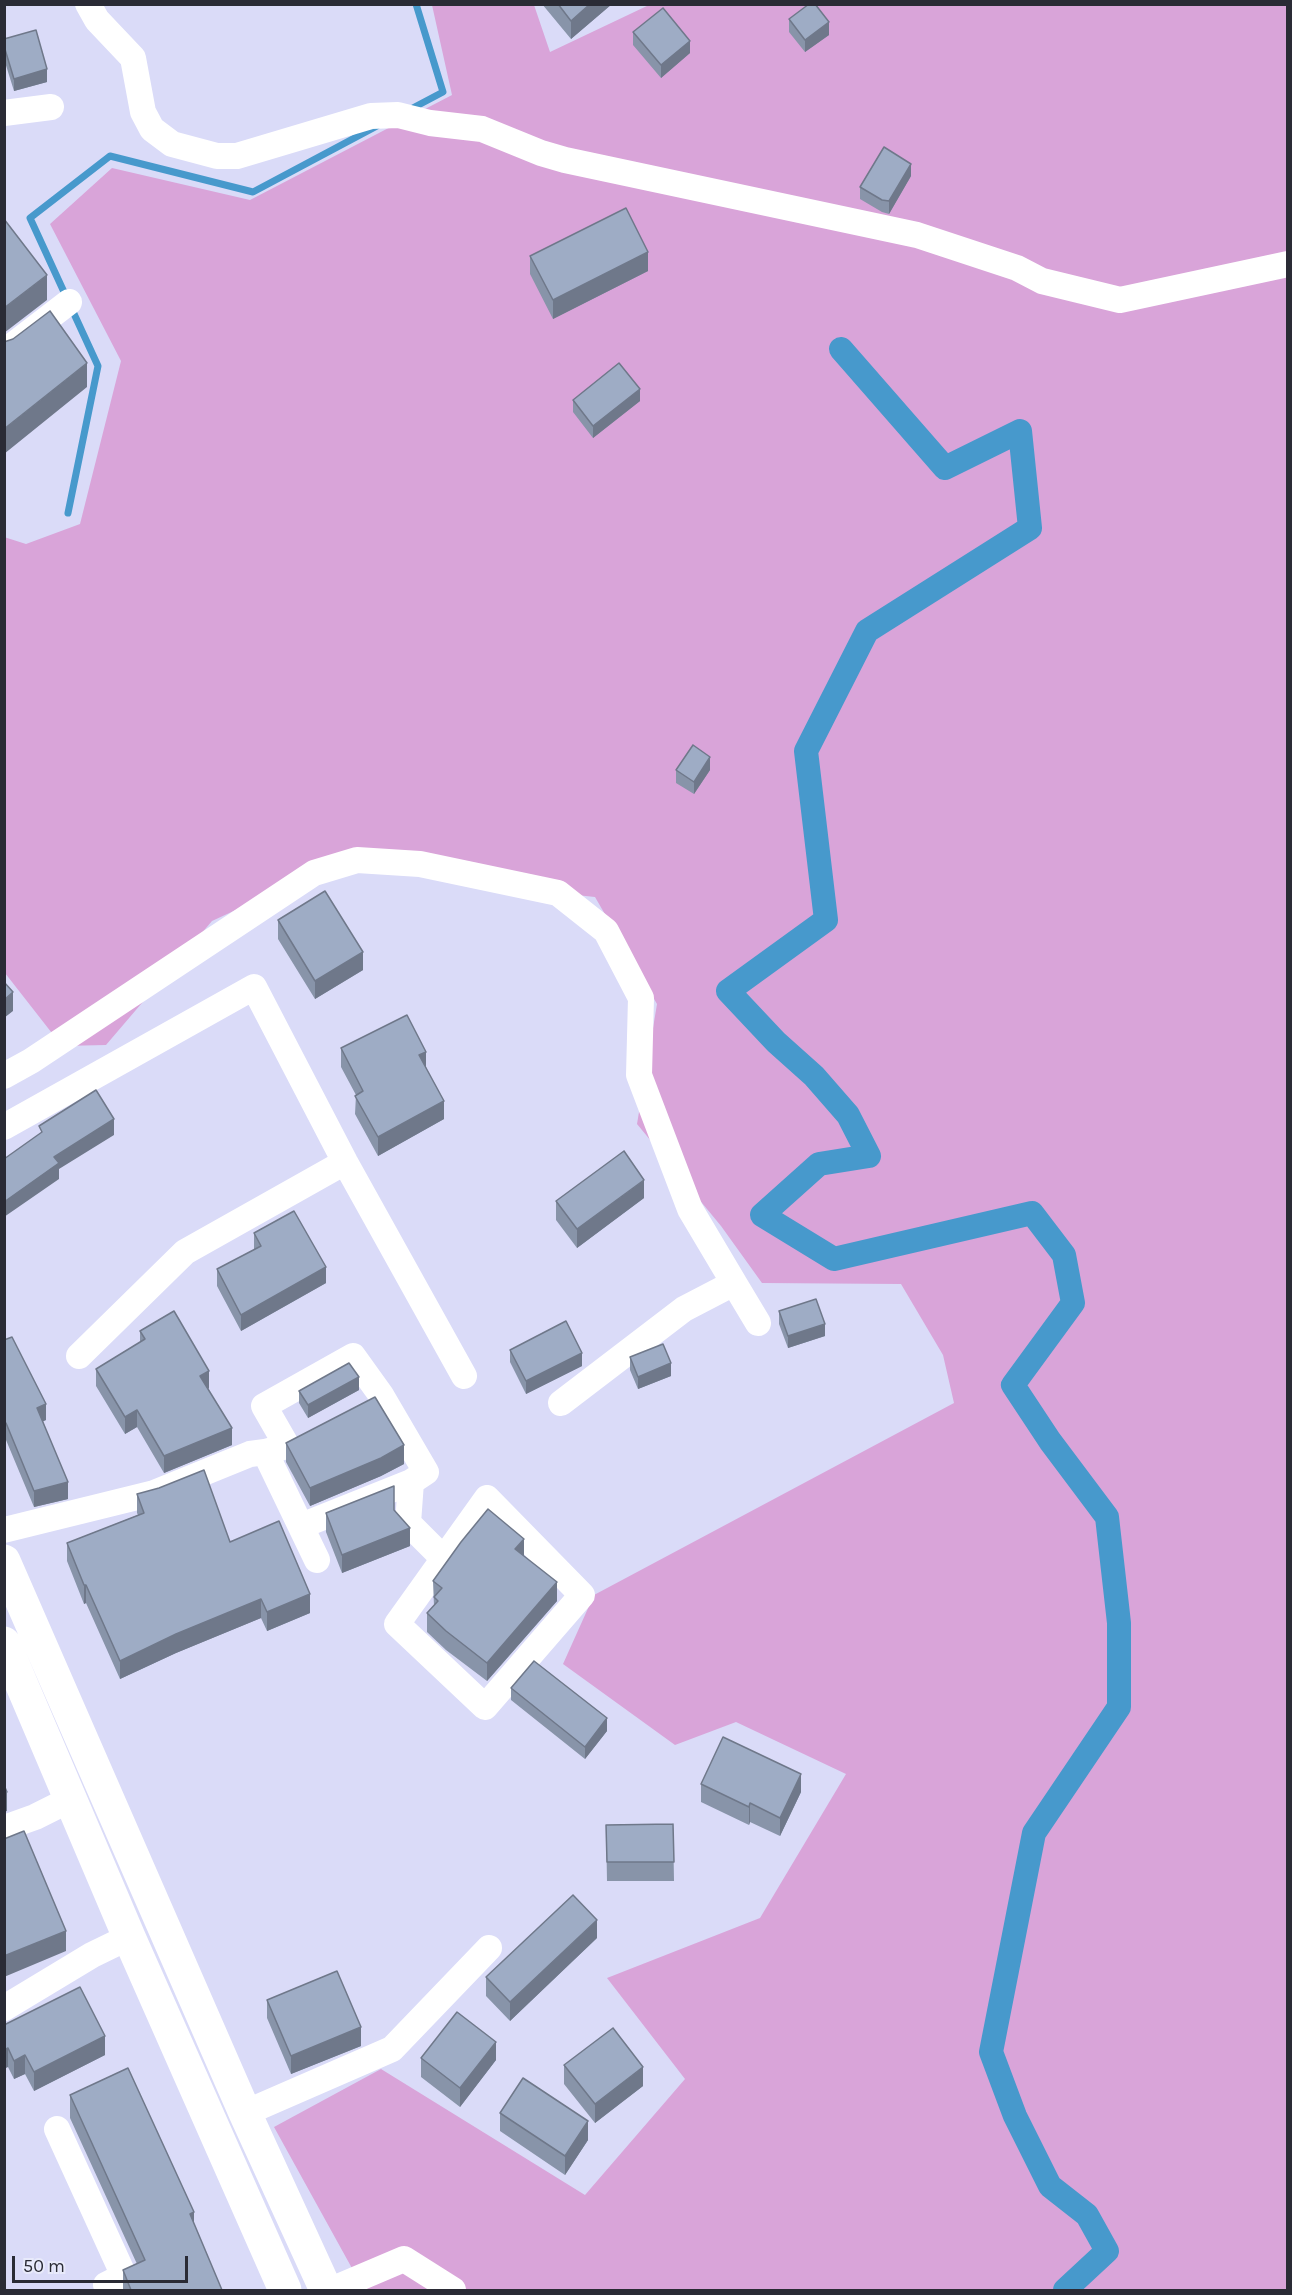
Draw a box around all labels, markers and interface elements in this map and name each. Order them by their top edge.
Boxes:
scale bar [15,2244,190,2282]
text: 50 m [23,2255,65,2277]

